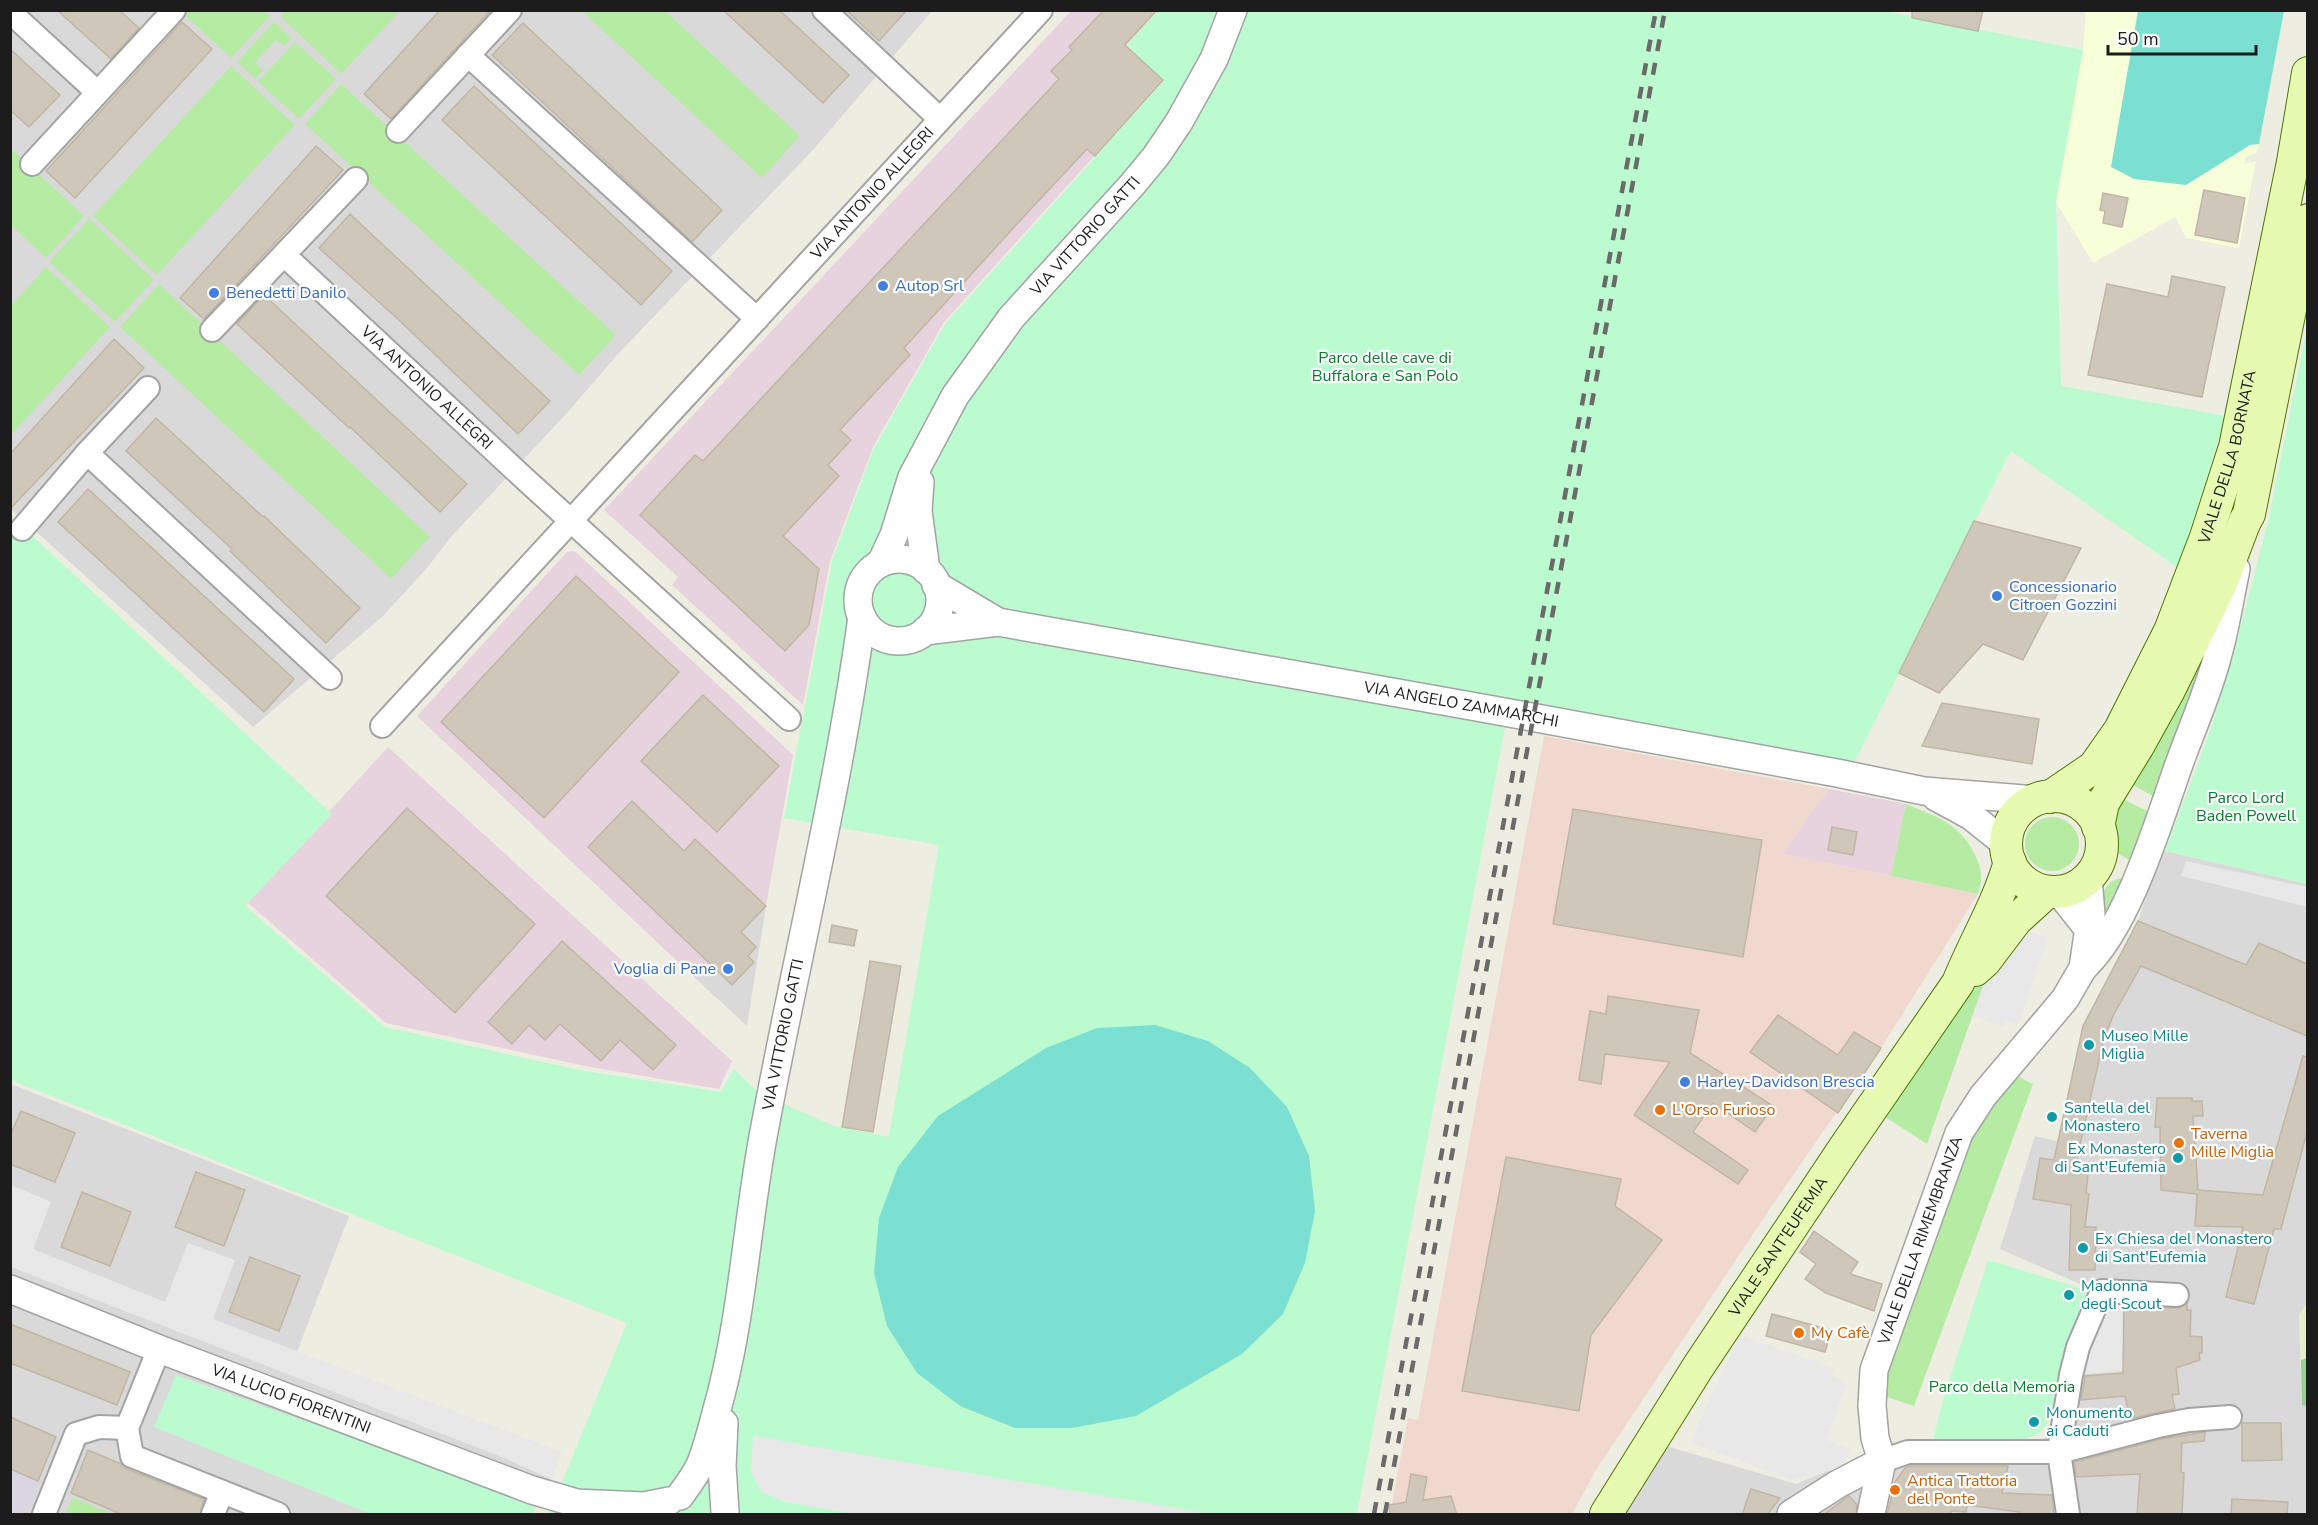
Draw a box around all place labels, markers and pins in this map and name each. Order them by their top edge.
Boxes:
place label: Autop Srl [895,275,964,297]
marker: Autop Srl [876,279,890,293]
place label: Benedetti Danilo [226,282,346,304]
marker: Benedetti Danilo [207,286,221,300]
place label: Concessionario Citroen Gozzini [2009,576,2117,616]
marker: Concessionario Citroen Gozzini [1990,589,2004,603]
place label: Voglia di Pane [613,958,716,980]
marker: Voglia di Pane [721,962,735,976]
place label: Museo Mille Miglia [2101,1025,2188,1065]
marker: Museo Mille Miglia [2082,1038,2096,1052]
place label: Harley-Davidson Brescia [1697,1071,1875,1093]
marker: Harley-Davidson Brescia [1678,1075,1692,1089]
place label: Santella del Monastero [2064,1097,2150,1137]
place label: L'Orso Furioso [1672,1099,1775,1121]
marker: L'Orso Furioso [1653,1103,1667,1117]
marker: Santella del Monastero [2045,1110,2059,1124]
place label: Taverna Mille Miglia [2191,1123,2274,1163]
marker: Taverna Mille Miglia [2172,1136,2186,1150]
place label: Ex Monastero di Sant'Eufemia [2054,1138,2166,1178]
marker: Ex Monastero di Sant'Eufemia [2171,1151,2185,1165]
place label: Ex Chiesa del Monastero di Sant'Eufemia [2095,1228,2272,1268]
marker: Ex Chiesa del Monastero di Sant'Eufemia [2076,1241,2090,1255]
place label: Madonna degli Scout [2081,1275,2162,1315]
marker: Madonna degli Scout [2062,1288,2076,1302]
place label: My Cafè [1811,1322,1870,1344]
marker: My Cafè [1792,1326,1806,1340]
place label: Monumento ai Caduti [2046,1402,2132,1442]
marker: Monumento ai Caduti [2027,1415,2041,1429]
place label: Antica Trattoria del Ponte [1907,1470,2017,1510]
marker: Antica Trattoria del Ponte [1888,1483,1902,1497]

